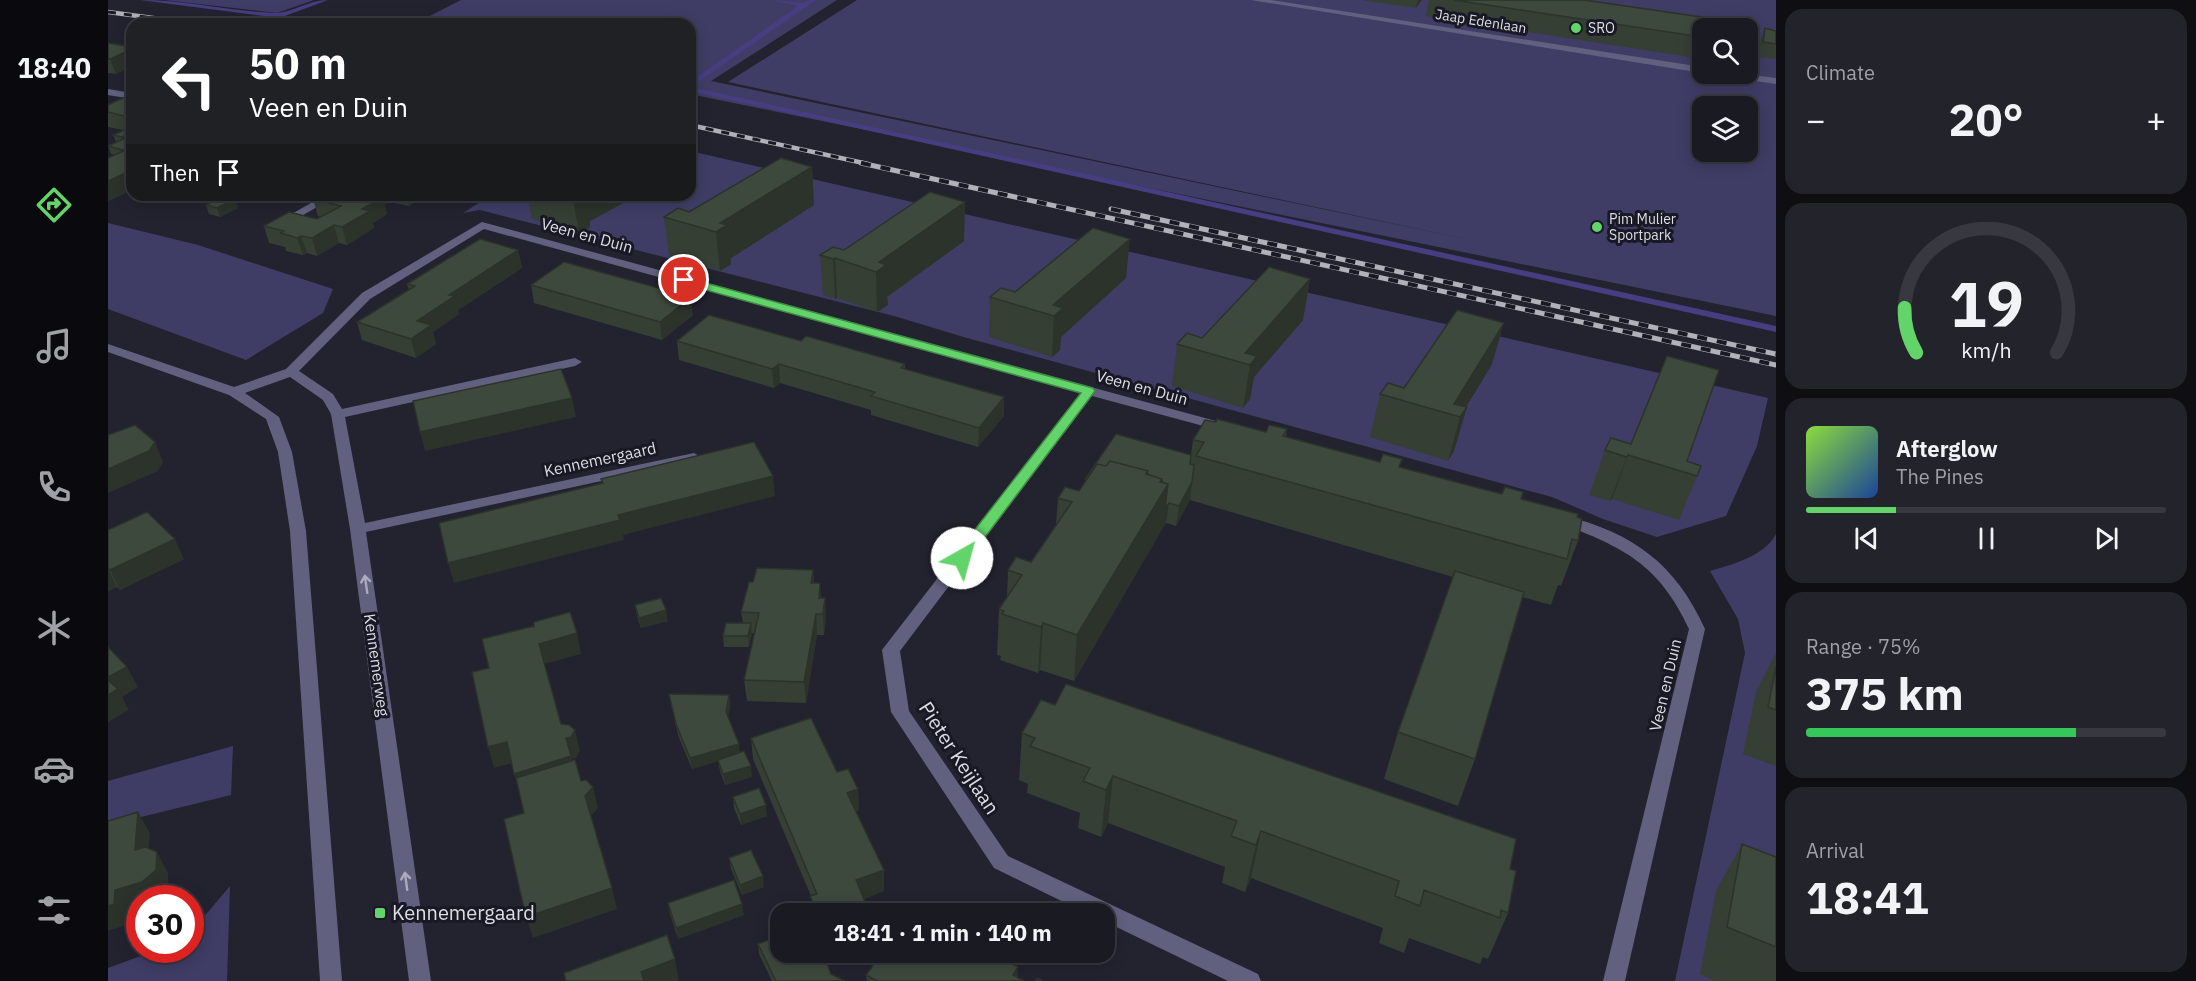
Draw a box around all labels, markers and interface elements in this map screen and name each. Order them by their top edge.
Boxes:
street label: Jaap Edenlaan [1434,5,1528,37]
map controls [1692,18,1758,162]
button: search [1692,18,1758,84]
place label: SRO [1588,19,1615,37]
marker: SRO [1569,21,1583,35]
text: 50 m [249,36,347,91]
icon: left [150,42,228,120]
text: 18:40 [17,50,91,85]
text: Climate [1806,59,1875,86]
text: Veen en Duin [249,89,408,124]
text: 20° [1948,90,2024,148]
button: layers [1692,96,1758,162]
text: − [1806,98,1826,141]
text: + [2146,98,2166,141]
icon: arrive [212,156,245,189]
text: Then [150,158,200,187]
icon: directions [33,184,75,226]
place label: Pim Mulier Sportpark [1609,210,1676,244]
street label: Veen en Duin [539,213,635,257]
marker: Pim Mulier Sportpark [1590,220,1604,234]
pin [658,254,709,305]
icon: arrive [667,263,700,296]
text: 19 [1949,263,2023,344]
icon: music [33,325,75,367]
text: km/h [1961,337,2011,365]
street label: Veen en Duin [1094,365,1190,409]
text: Afterglow [1896,434,1998,463]
street label: Kennemergaard [542,437,658,481]
text: The Pines [1896,463,1984,490]
icon: phone [33,466,75,508]
icon: previous [1850,522,1883,555]
icon: pause [1970,522,2003,555]
icon: next [2090,522,2123,555]
position arrow [930,526,994,590]
one-way arrow [360,575,371,595]
icon: climate [33,607,75,649]
street label: Kennemerweg [360,612,394,718]
text: Range · 75% [1806,633,1921,660]
street label: Veen en Duin [1645,637,1685,733]
text: 375 km [1806,664,1964,722]
street label: Pieter Keijlaan [913,696,1006,819]
icon: car [33,748,75,790]
text: Arrival [1806,837,1864,864]
text: 18:41 [1806,868,1929,926]
one-way arrow [401,872,412,892]
speed limit sign: 30 [126,885,204,963]
icon: filters [33,889,75,931]
place label: Kennemergaard [392,899,535,926]
marker: Kennemergaard [373,906,387,920]
text: 18:41 · 1 min · 140 m [833,918,1052,947]

